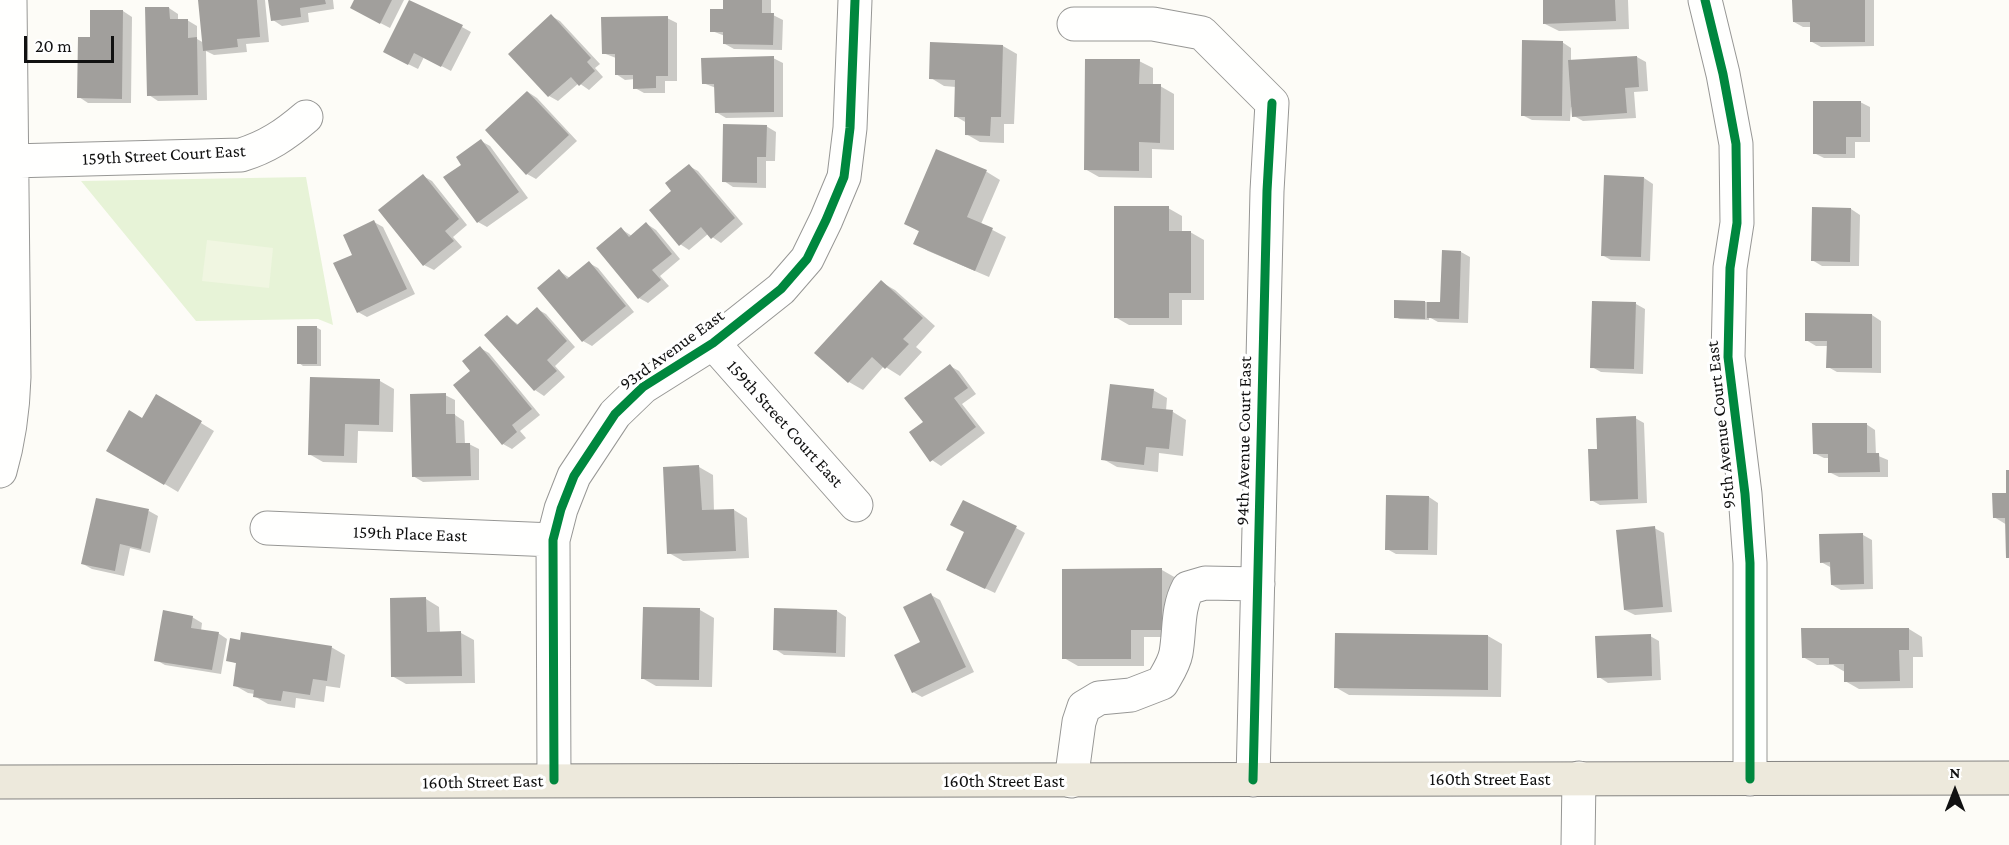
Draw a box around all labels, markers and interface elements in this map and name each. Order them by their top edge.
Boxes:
scale bar [27,24,117,62]
text: 20 m [35,36,72,56]
street label: 159th Street Court East [82,140,246,170]
street label: 93rd Avenue East [616,305,728,395]
street label: 95th Avenue Court East [1701,340,1741,510]
street label: 159th Street Court East [722,356,848,492]
street label: 94th Avenue Court East [1232,356,1256,526]
street label: 159th Place East [353,521,467,547]
north arrow [1925,761,1985,821]
text: N [1950,764,1960,781]
street label: 160th Street East [1430,768,1550,790]
street label: 160th Street East [422,770,544,794]
street label: 160th Street East [944,770,1064,792]

